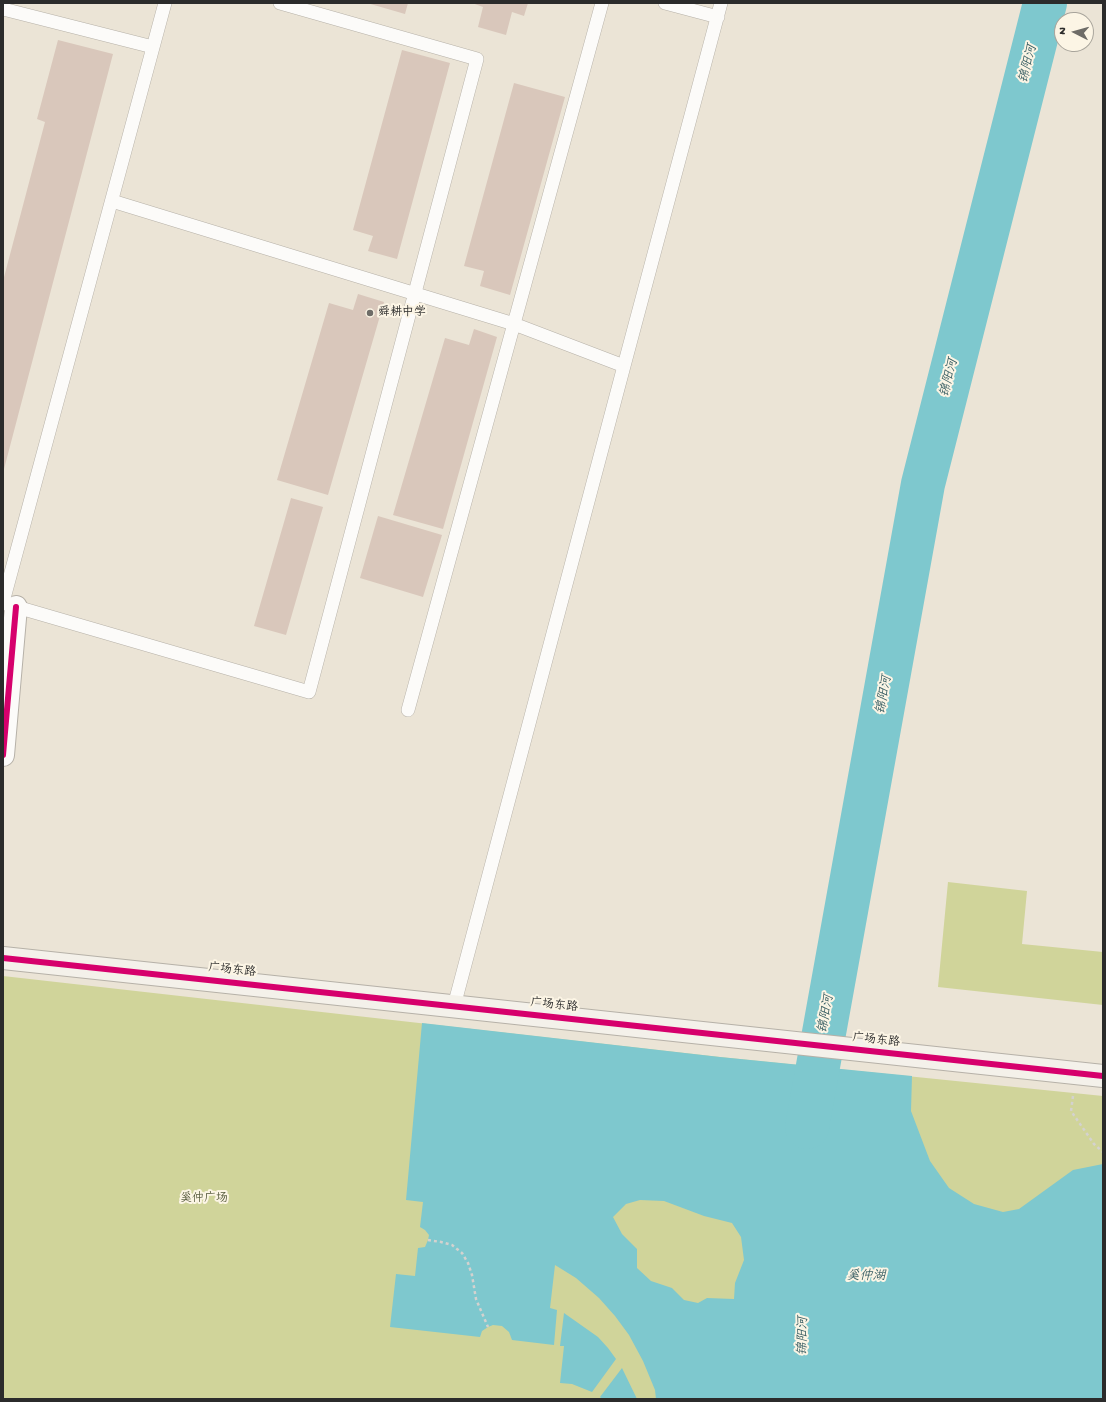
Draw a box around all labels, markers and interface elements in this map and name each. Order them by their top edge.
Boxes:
north arrow [1054,12,1094,52]
text: N [1057,27,1069,35]
water label: 锦阳河 [1017,43,1041,85]
place label: 舜耕中学 [378,306,426,320]
marker: 舜耕中学 [365,308,375,318]
water label: 锦阳河 [938,357,962,399]
water label: 锦阳河 [874,674,896,716]
street label: 广场东路 [207,961,257,981]
water label: 锦阳河 [816,993,838,1035]
street label: 广场东路 [529,996,579,1016]
street label: 广场东路 [851,1031,901,1051]
park label: 奚仲广场 [180,1192,228,1206]
water label: 奚仲湖 [847,1269,885,1285]
water label: 锦阳河 [796,1316,812,1356]

